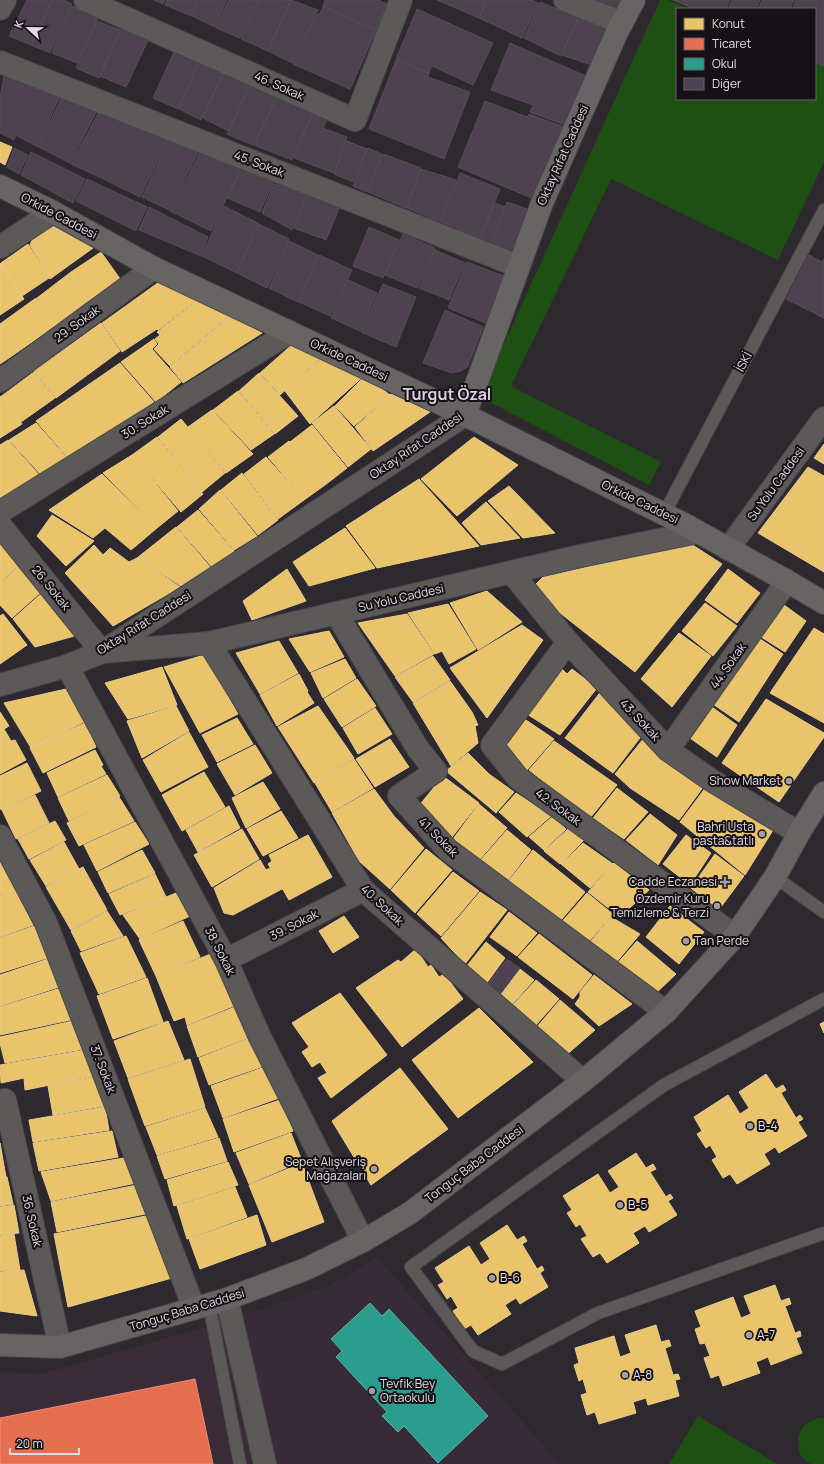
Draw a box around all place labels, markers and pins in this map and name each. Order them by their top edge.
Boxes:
place label: Show Market [709,772,781,789]
marker: Show Market [784,776,794,786]
place label: Bahri Usta pasta&tatlı [693,818,754,849]
marker: Bahri Usta pasta&tatlı [757,829,767,839]
place label: Cadde Eczanesi [629,873,717,890]
marker: Cadde Eczanesi [720,877,730,887]
place label: Özdemir Kuru Temizleme & Terzi [611,890,709,921]
marker: Özdemir Kuru Temizleme & Terzi [712,901,722,911]
place label: Tan Perde [694,932,749,949]
marker: Tan Perde [681,936,691,946]
place label: B-4 [758,1117,778,1134]
marker: B-4 [745,1121,755,1131]
place label: Sepet Alışveriş Mağazaları [285,1153,366,1184]
marker: Sepet Alışveriş Mağazaları [369,1164,379,1174]
place label: B-5 [628,1196,647,1213]
marker: B-5 [615,1200,625,1210]
place label: B-6 [500,1269,520,1286]
marker: B-6 [487,1273,497,1283]
place label: A-7 [757,1326,775,1343]
marker: A-7 [744,1330,754,1340]
place label: A-8 [633,1366,652,1383]
marker: A-8 [620,1370,630,1380]
place label: Tevfik Bey Ortaokulu [380,1375,436,1406]
marker: Tevfik Bey Ortaokulu [367,1386,377,1396]

